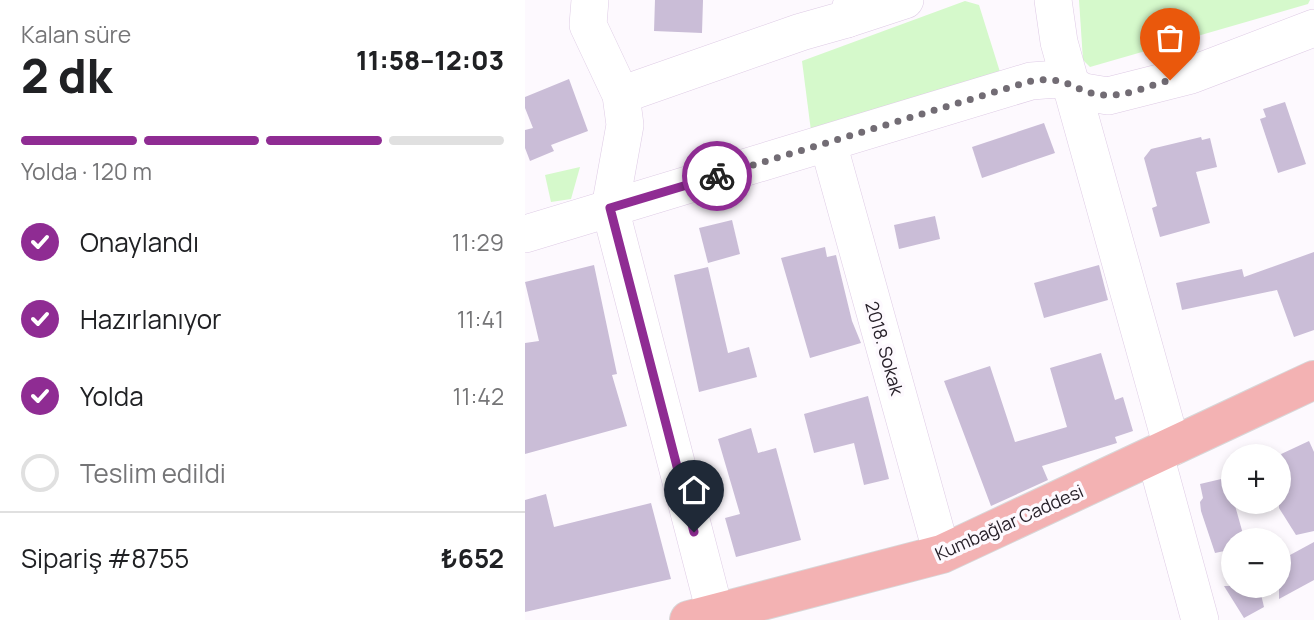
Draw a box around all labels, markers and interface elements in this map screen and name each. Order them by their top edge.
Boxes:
pin [1140,8,1200,80]
text: Kalan süre [21,18,131,50]
icon: bag [1151,19,1189,57]
text: 11:58–12:03 [356,42,504,78]
text: 2 dk [21,44,112,107]
courier [682,141,752,211]
text: Yolda · 120 m [21,155,152,187]
icon: bike [698,157,736,195]
icon: check [21,223,59,261]
text: Onaylandı [80,224,199,260]
text: 11:29 [452,226,504,258]
street label: 2018. Sokak [860,298,910,399]
icon: check [21,300,59,338]
text: Hazırlanıyor [80,301,221,337]
text: 11:41 [457,303,504,335]
icon: check [21,377,59,415]
text: Yolda [80,378,144,414]
text: 11:42 [453,380,504,412]
map controls [1221,444,1291,598]
button: + [1221,444,1291,514]
text: Teslim edildi [80,455,226,491]
pin [664,460,724,532]
icon: home [675,471,713,509]
street label: Kumbağlar Caddesi [931,478,1087,566]
button: − [1221,528,1291,598]
text: Sipariş #8755 [21,540,189,576]
text: ₺652 [441,540,504,576]

